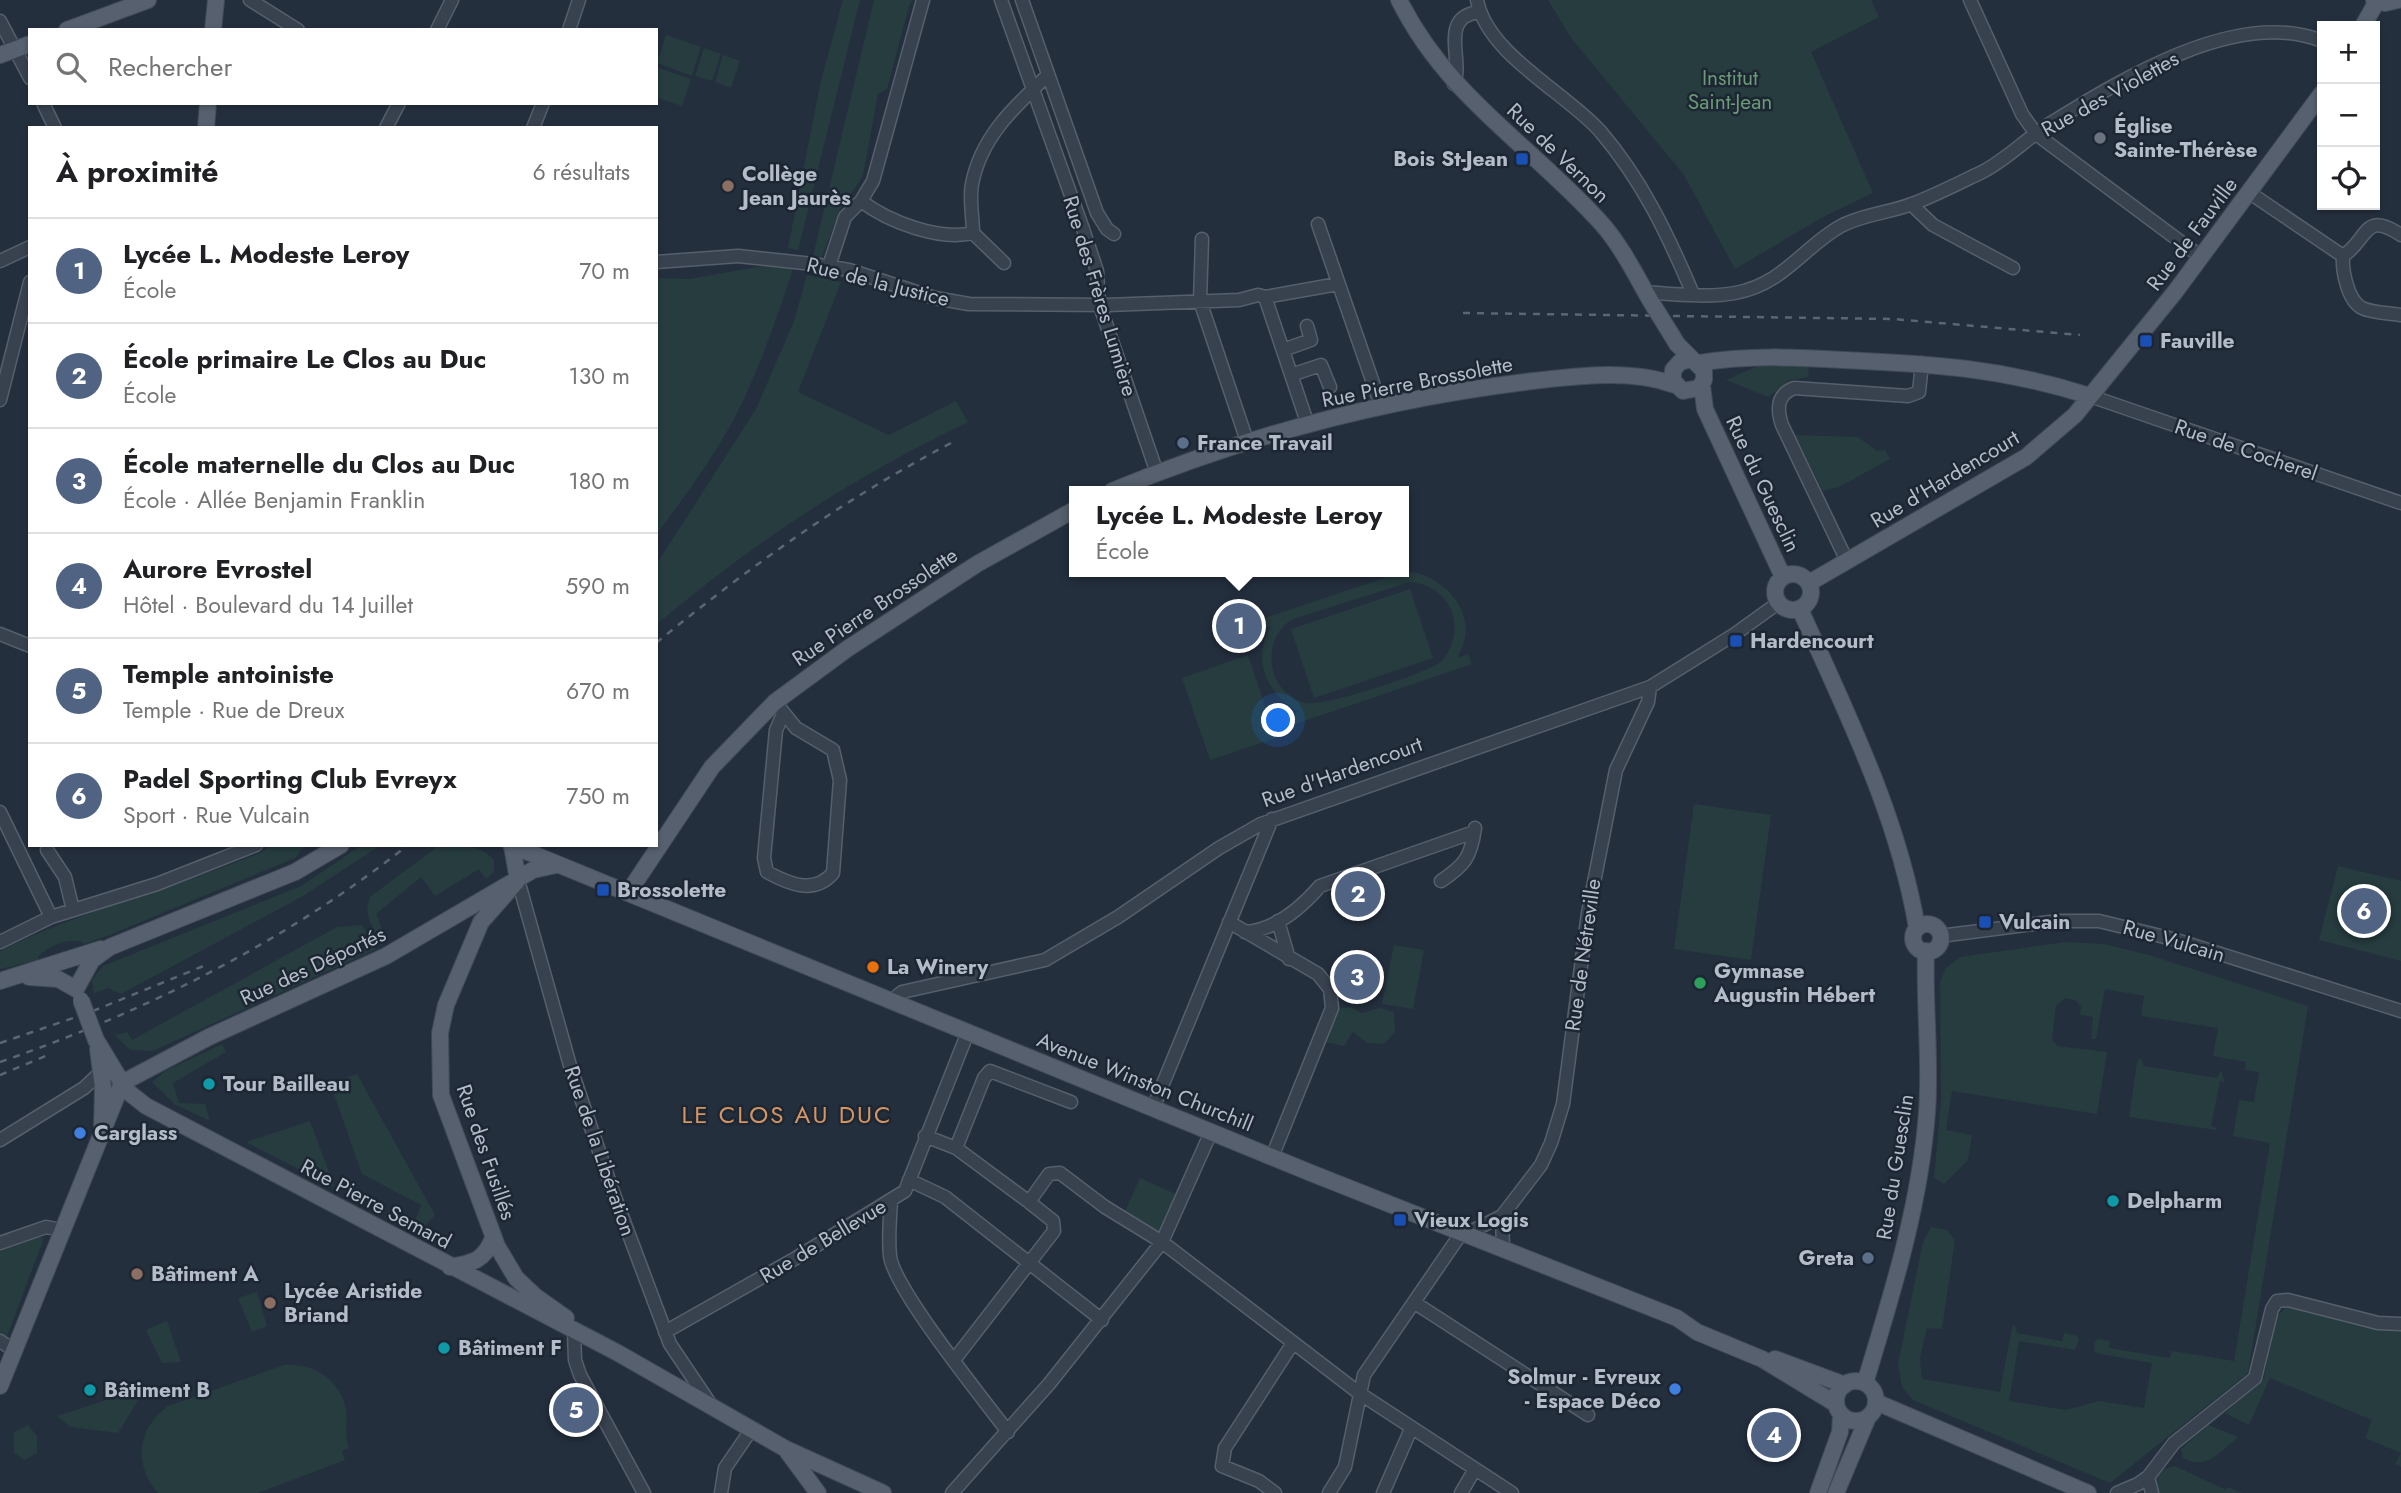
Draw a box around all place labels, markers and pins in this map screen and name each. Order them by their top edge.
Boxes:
place label: Église Sainte-Thérèse [2114,111,2257,165]
marker: Église Sainte-Thérèse [2092,130,2108,146]
place label: Bois St-Jean [1393,144,1508,174]
marker: Bois St-Jean [1514,151,1530,167]
place label: Collège Jean Jaurès [738,159,851,213]
marker: Collège Jean Jaurès [720,178,736,194]
place label: Fauville [2160,326,2235,356]
marker: Fauville [2138,333,2154,349]
place label: France Travail [1197,428,1333,458]
marker: France Travail [1175,435,1191,451]
pin: 1 [1216,600,1262,652]
place label: Hardencourt [1750,626,1874,656]
marker: Hardencourt [1728,633,1744,649]
pin: 2 [1335,868,1381,920]
place label: Brossolette [617,875,726,905]
marker: Brossolette [595,882,611,898]
pin: 6 [2341,885,2387,937]
place label: Vulcain [1998,907,2070,937]
marker: Vulcain [1977,914,1993,930]
pin: 3 [1334,951,1380,1003]
place label: La Winery [887,952,989,982]
place label: Gymnase Augustin Hébert [1713,956,1876,1010]
marker: La Winery [865,959,881,975]
marker: Gymnase Augustin Hébert [1692,975,1708,991]
place label: Tour Bailleau [223,1069,350,1099]
marker: Tour Bailleau [201,1076,217,1092]
place label: Carglass [94,1118,178,1148]
marker: Carglass [72,1125,88,1141]
place label: Delpharm [2127,1186,2222,1216]
marker: Delpharm [2105,1193,2121,1209]
place label: Vieux Logis [1413,1205,1529,1235]
marker: Vieux Logis [1392,1212,1408,1228]
place label: Greta [1799,1243,1854,1273]
marker: Greta [1860,1250,1876,1266]
place label: Bâtiment A [151,1259,259,1289]
marker: Bâtiment A [129,1266,145,1282]
place label: Lycée Aristide Briand [284,1276,422,1330]
marker: Lycée Aristide Briand [262,1295,278,1311]
place label: Bâtiment F [458,1333,562,1363]
marker: Bâtiment F [436,1340,452,1356]
place label: Solmur - Evreux - Espace Déco [1507,1362,1662,1416]
place label: Bâtiment B [104,1375,210,1405]
marker: Solmur - Evreux - Espace Déco [1667,1381,1683,1397]
marker: Bâtiment B [82,1382,98,1398]
pin: 5 [553,1384,599,1436]
pin: 4 [1751,1409,1797,1461]

